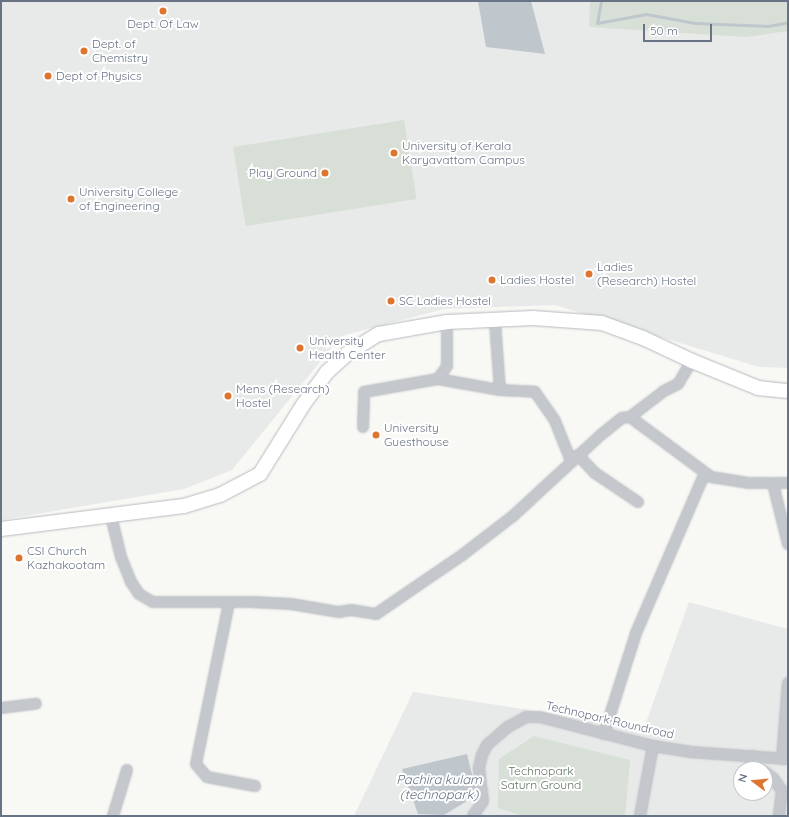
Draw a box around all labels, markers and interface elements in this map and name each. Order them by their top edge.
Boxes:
marker: Dept. Of Law [158,6,168,16]
scale bar [645,16,714,42]
place label: Dept. Of Law [127,17,199,31]
text: 50 m [650,23,678,38]
place label: Dept. of Chemistry [92,37,148,65]
marker: Dept. of Chemistry [79,46,89,56]
place label: Dept of Physics [56,69,142,83]
marker: Dept of Physics [43,71,53,81]
place label: University of Kerala Karyavattom Campus [402,139,525,167]
marker: University of Kerala Karyavattom Campus [389,148,399,158]
place label: Play Ground [249,166,317,180]
marker: Play Ground [320,168,330,178]
place label: University College of Engineering [79,185,178,213]
marker: University College of Engineering [66,194,76,204]
place label: Ladies (Research) Hostel [597,260,696,288]
marker: Ladies (Research) Hostel [584,269,594,279]
place label: Ladies Hostel [500,273,574,287]
marker: Ladies Hostel [487,275,497,285]
place label: SC Ladies Hostel [399,294,491,308]
marker: SC Ladies Hostel [386,296,396,306]
place label: University Health Center [309,334,386,362]
marker: University Health Center [294,342,306,354]
place label: Mens (Research) Hostel [236,382,329,410]
marker: Mens (Research) Hostel [223,391,233,401]
place label: University Guesthouse [384,421,449,449]
marker: University Guesthouse [371,430,381,440]
place label: CSI Church Kazhakootam [27,544,105,572]
marker: CSI Church Kazhakootam [14,553,24,563]
street label: Technopark Roundroad [545,698,675,742]
north arrow [733,761,773,801]
park label: Technopark Saturn Ground [501,764,581,792]
water label: Pachira kulam (technopark) [396,772,482,803]
text: N [735,772,750,784]

